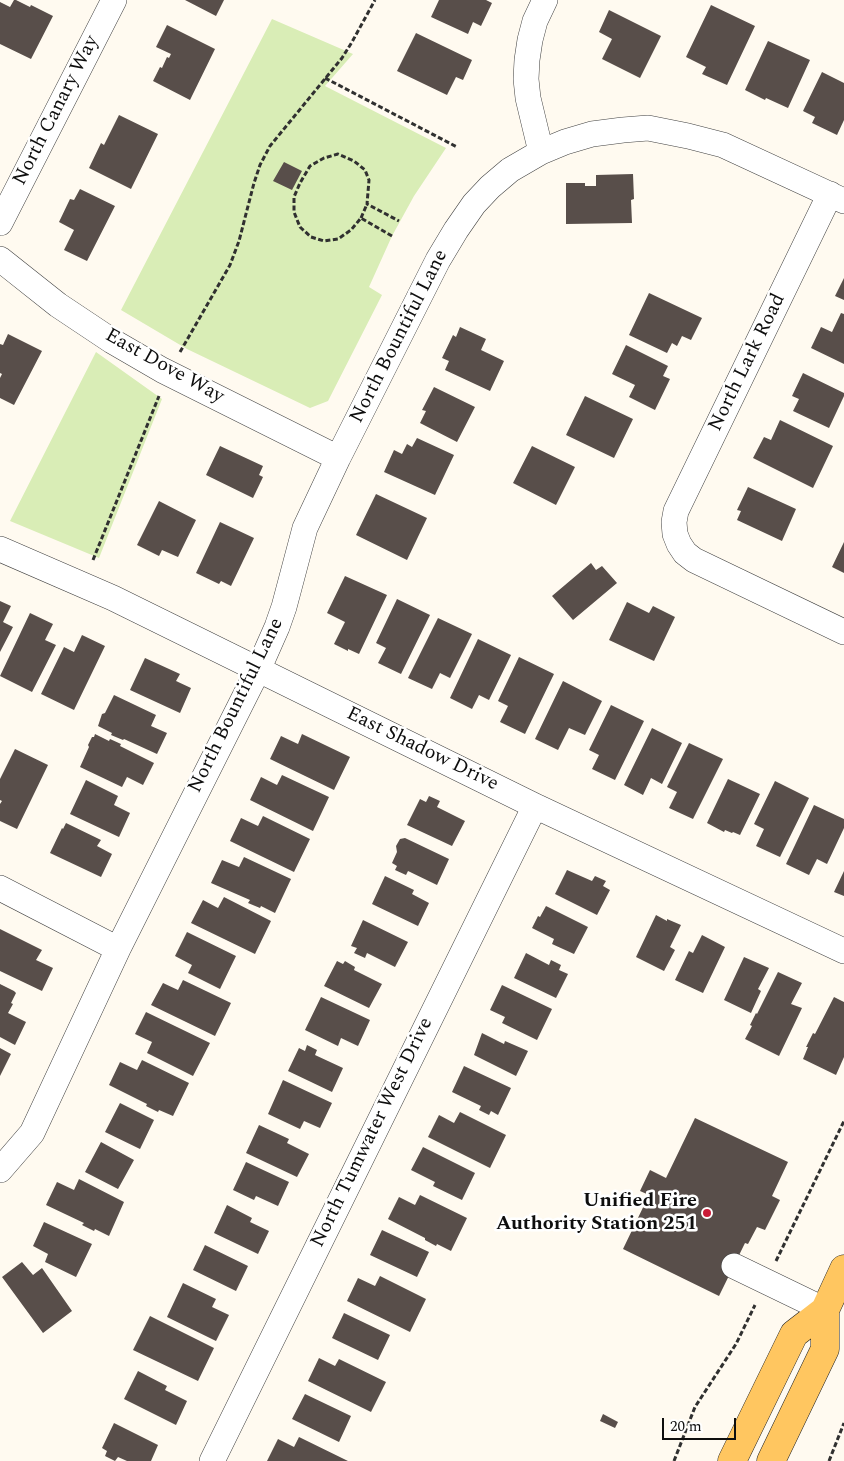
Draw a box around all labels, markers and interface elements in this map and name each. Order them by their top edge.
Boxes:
street label: North Canary Way [9,32,105,190]
street label: North Bountiful Lane [346,246,454,428]
street label: North Lark Road [704,290,792,436]
street label: East Dove Way [100,324,228,410]
street label: North Bountiful Lane [184,615,290,797]
street label: East Shadow Drive [342,703,502,797]
street label: North Tumwater West Drive [307,1014,439,1252]
place label: Unified Fire Authority Station 251 [496,1190,697,1237]
marker: Unified Fire Authority Station 251 [701,1207,713,1219]
scale bar [664,1408,738,1440]
text: 20 m [670,1415,702,1438]

